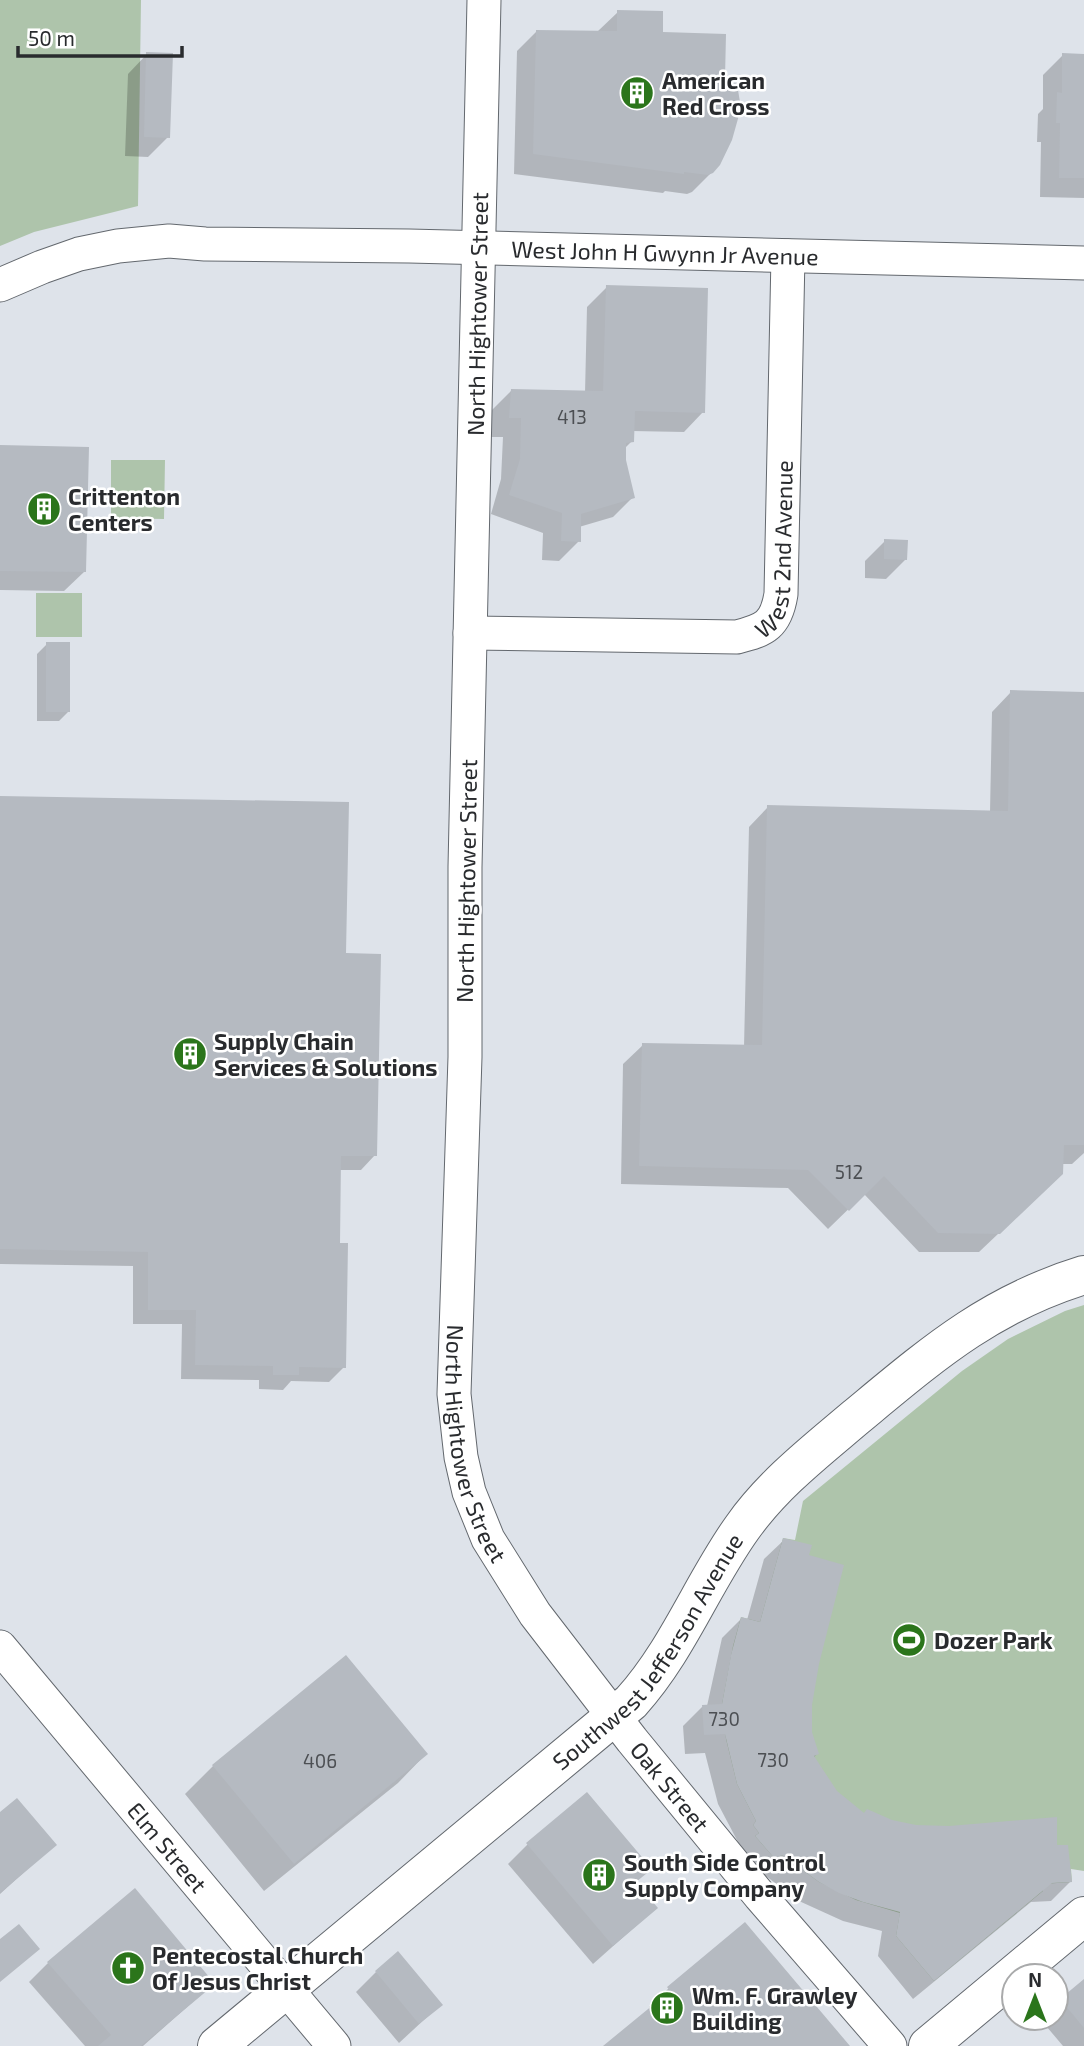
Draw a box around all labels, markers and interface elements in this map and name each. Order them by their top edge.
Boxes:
scale bar [18,14,182,58]
text: 50 m [28,25,75,50]
place label: American Red Cross [662,66,770,120]
building icon: American Red Cross [618,74,656,112]
street label: North Hightower Street [461,192,493,436]
street label: West John H Gwynn Jr Avenue [511,235,819,270]
house number: 413 [557,405,587,428]
street label: West 2nd Avenue [749,460,798,643]
place label: Crittenton Centers [68,482,180,536]
building icon: Crittenton Centers [25,490,63,528]
street label: North Hightower Street [450,759,482,1003]
place label: Supply Chain Services & Solutions [214,1027,438,1081]
building icon: Supply Chain Services & Solutions [171,1035,209,1073]
house number: 512 [835,1160,863,1183]
street label: North Hightower Street [440,1324,513,1567]
street label: Southwest Jefferson Avenue [547,1528,748,1775]
sports icon: Dozer Park [890,1621,928,1659]
place label: Dozer Park [934,1626,1053,1654]
house number: 730 [708,1707,740,1730]
street label: Oak Street [625,1736,716,1838]
house number: 730 [757,1748,789,1771]
house number: 406 [303,1749,337,1772]
street label: Elm Street [122,1796,213,1898]
place label: South Side Control Supply Company [624,1848,826,1902]
building icon: South Side Control Supply Company [580,1856,618,1894]
place label: Pentecostal Church Of Jesus Christ [152,1941,363,1995]
church icon: Pentecostal Church Of Jesus Christ [109,1949,147,1987]
north arrow [1000,1962,1070,2032]
text: N [1028,1968,1042,1991]
place label: Wm. F. Grawley Building [692,1981,858,2035]
building icon: Wm. F. Grawley Building [648,1989,686,2027]

